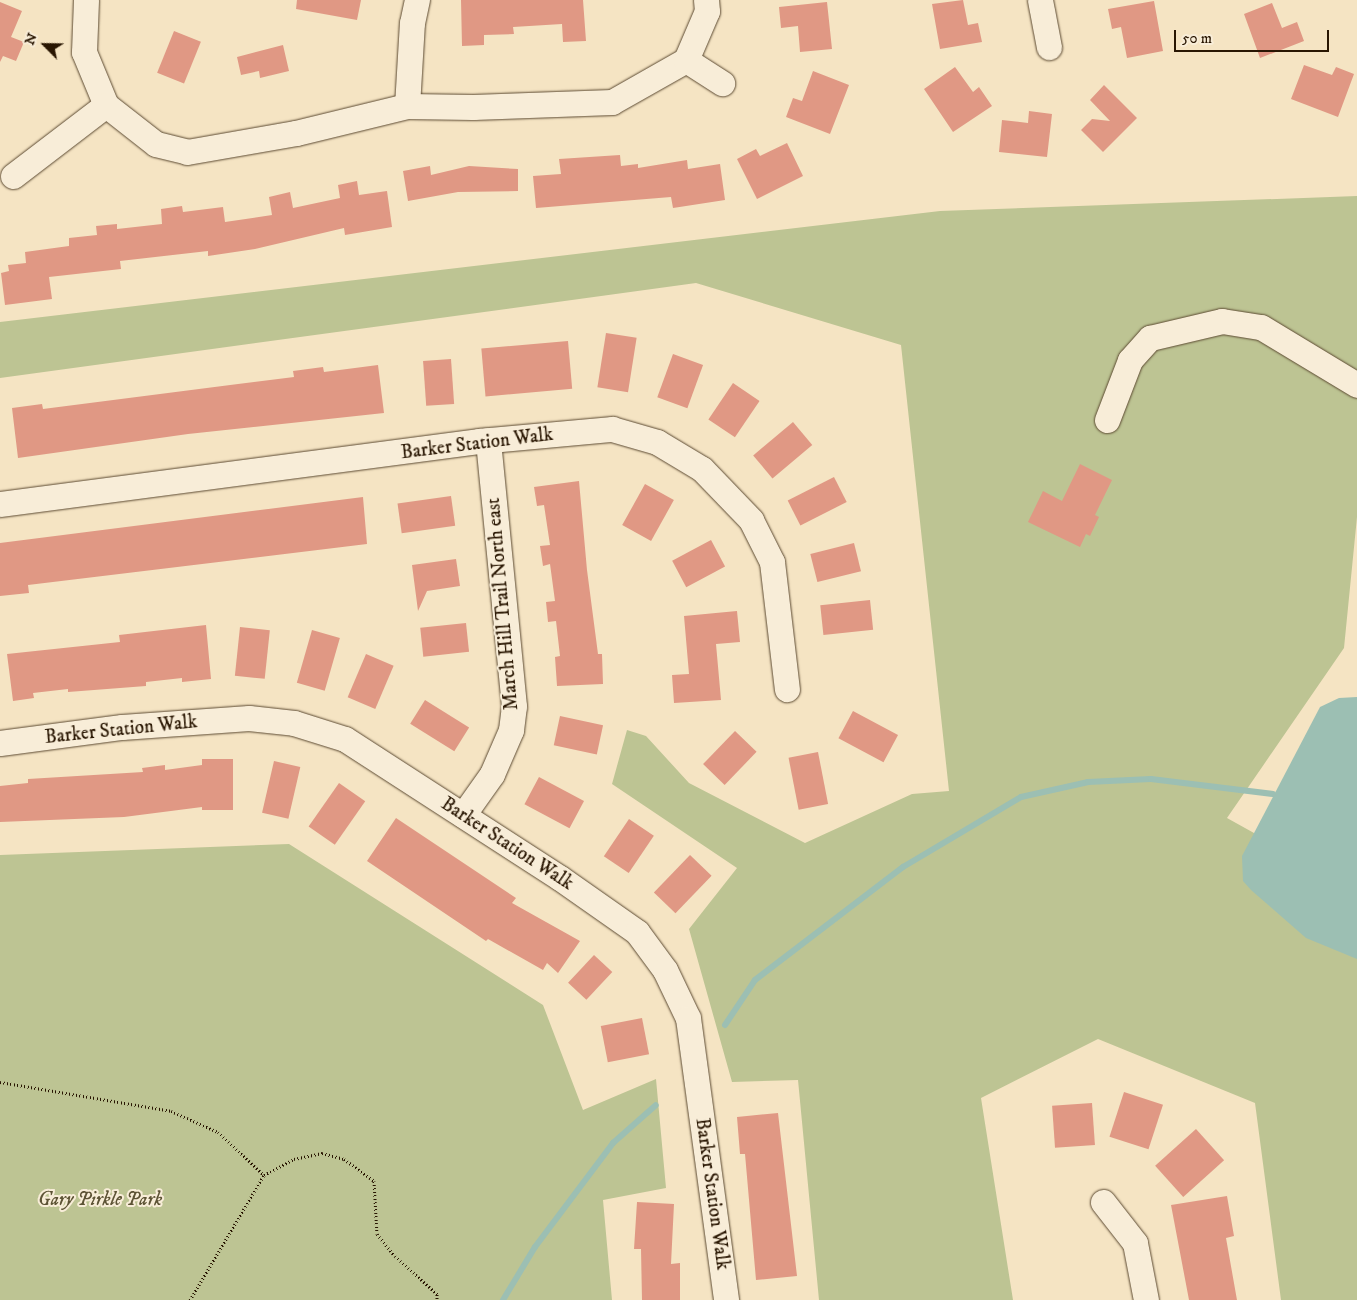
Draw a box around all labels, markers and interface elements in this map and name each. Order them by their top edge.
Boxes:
north arrow [20,20,70,70]
scale bar [1177,20,1332,52]
text: 50 m [1182,29,1212,48]
text: N [21,30,42,48]
street label: Barker Station Walk [400,423,554,465]
street label: March Hill Trail North east [482,497,524,711]
street label: Barker Station Walk [44,711,198,749]
street label: Barker Station Walk [437,793,577,895]
street label: Barker Station Walk [690,1117,734,1271]
park label: Gary Pirkle Park [38,1189,162,1211]

